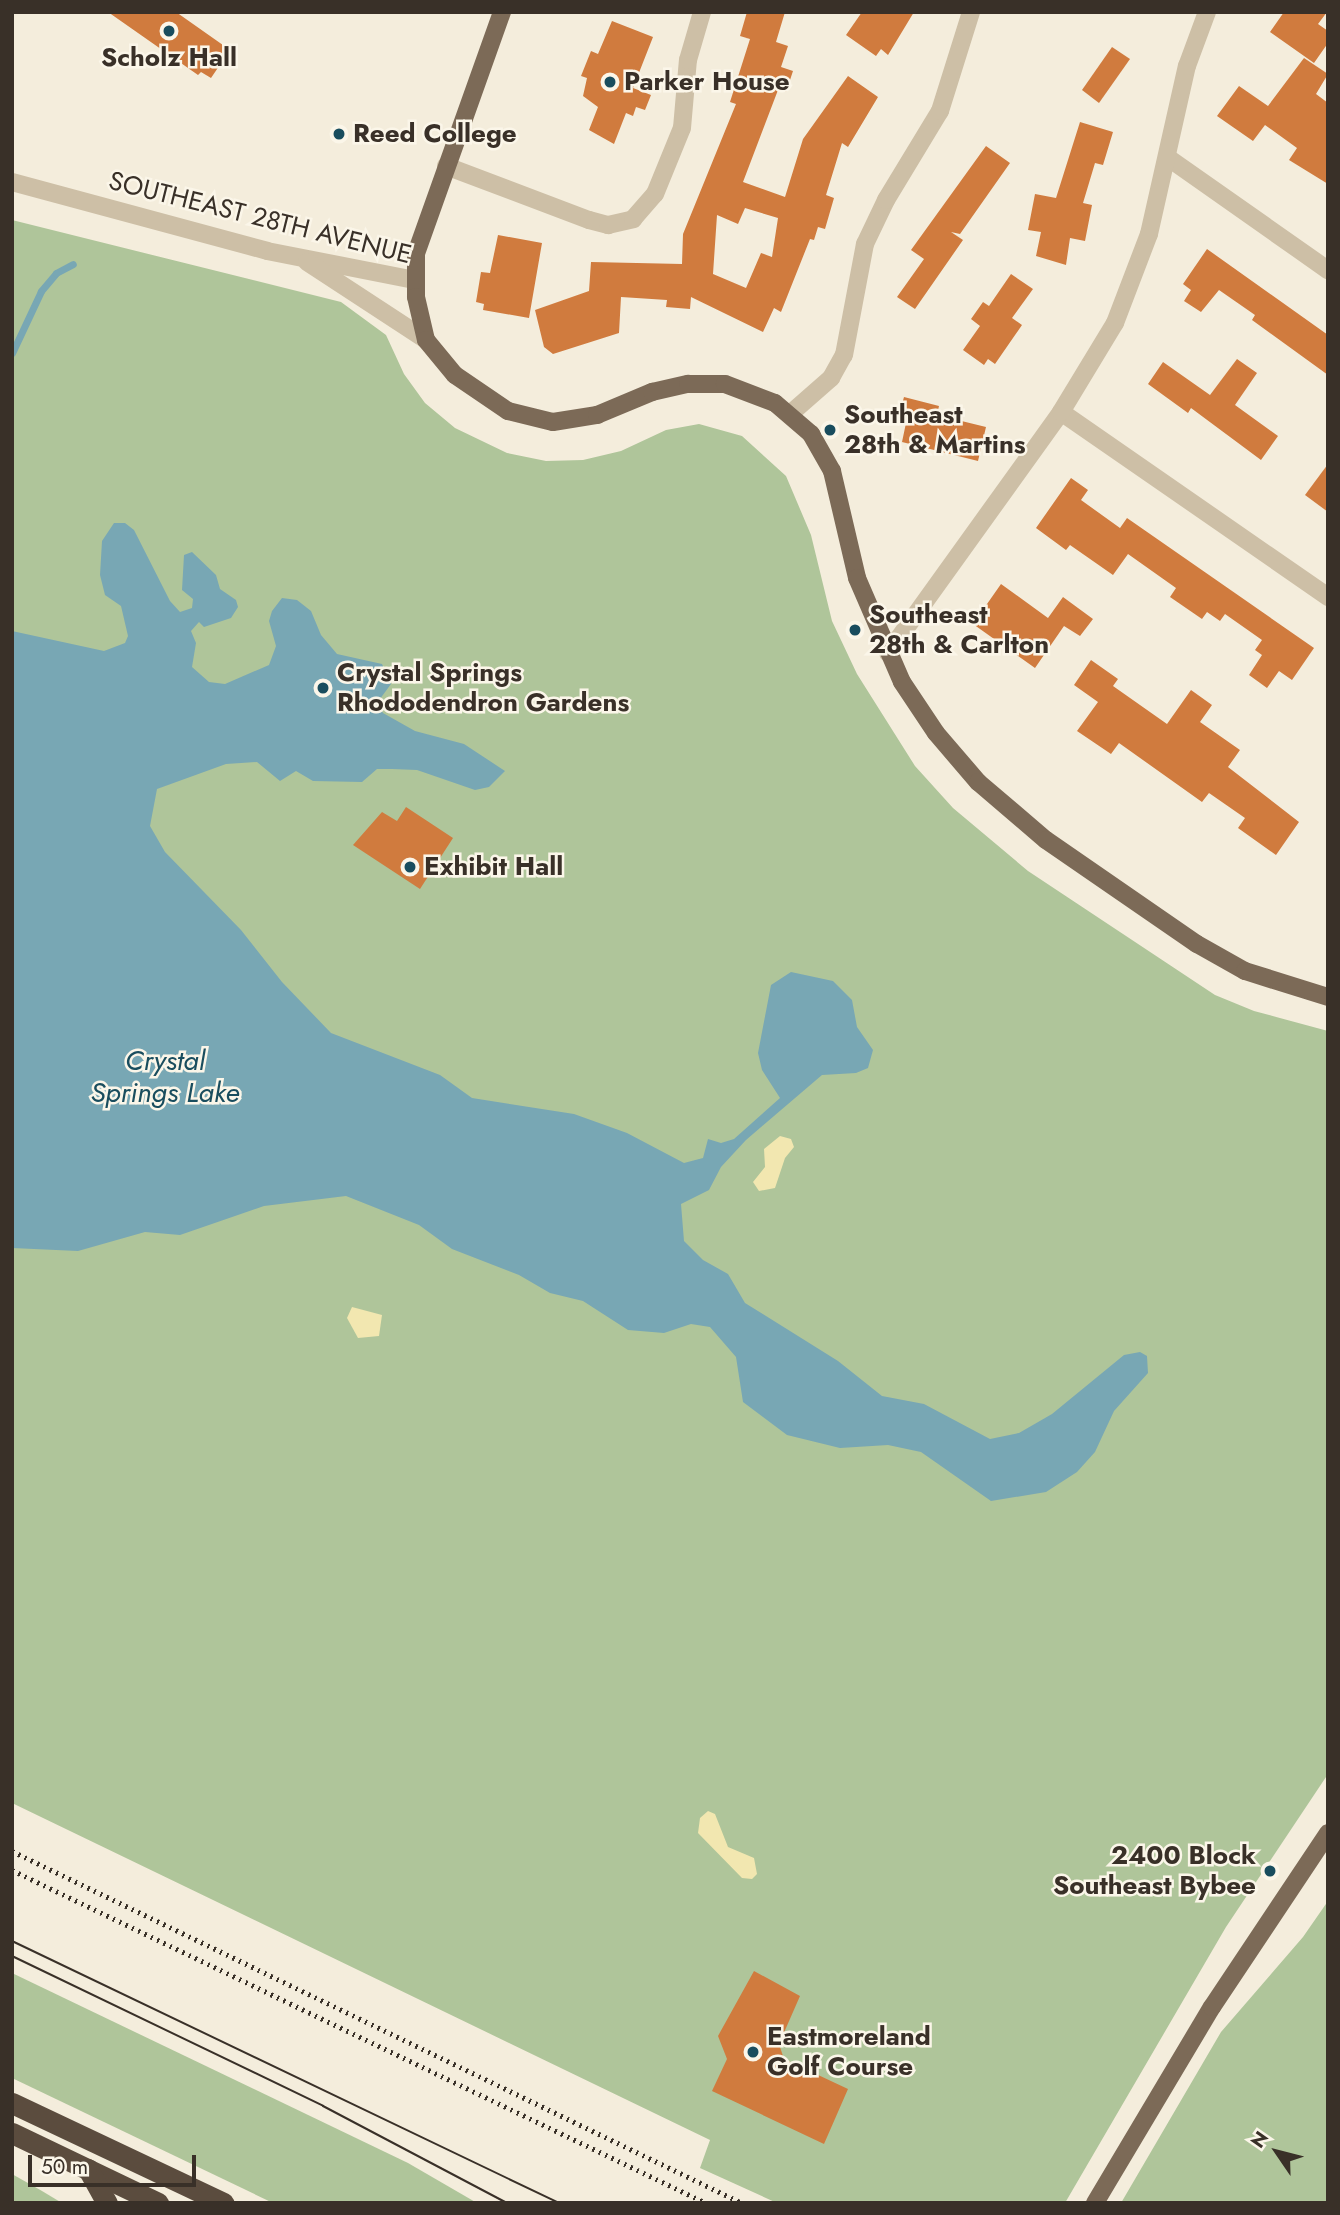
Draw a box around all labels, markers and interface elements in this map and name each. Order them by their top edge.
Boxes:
marker: Scholz Hall [161,23,177,39]
place label: Scholz Hall [101,42,237,74]
place label: Parker House [624,66,790,98]
marker: Parker House [602,74,618,90]
place label: Reed College [353,118,517,150]
marker: Reed College [331,126,347,142]
street label: SOUTHEAST 28TH AVENUE [105,165,415,271]
place label: Southeast 28th & Martins [844,399,1026,460]
marker: Southeast 28th & Martins [822,422,838,438]
place label: Southeast 28th & Carlton [869,599,1049,660]
marker: Southeast 28th & Carlton [847,622,863,638]
place label: Crystal Springs Rhododendron Gardens [337,657,629,718]
marker: Crystal Springs Rhododendron Gardens [315,680,331,696]
place label: Exhibit Hall [424,851,563,883]
marker: Exhibit Hall [402,859,418,875]
water label: Crystal Springs Lake [90,1044,240,1110]
place label: 2400 Block Southeast Bybee [1053,1840,1256,1902]
marker: 2400 Block Southeast Bybee [1262,1863,1278,1879]
place label: Eastmoreland Golf Course [767,2021,931,2082]
marker: Eastmoreland Golf Course [745,2044,761,2060]
north arrow [1242,2117,1312,2187]
text: N [1244,2126,1275,2154]
scale bar [32,2142,200,2186]
text: 50 m [41,2152,88,2182]

